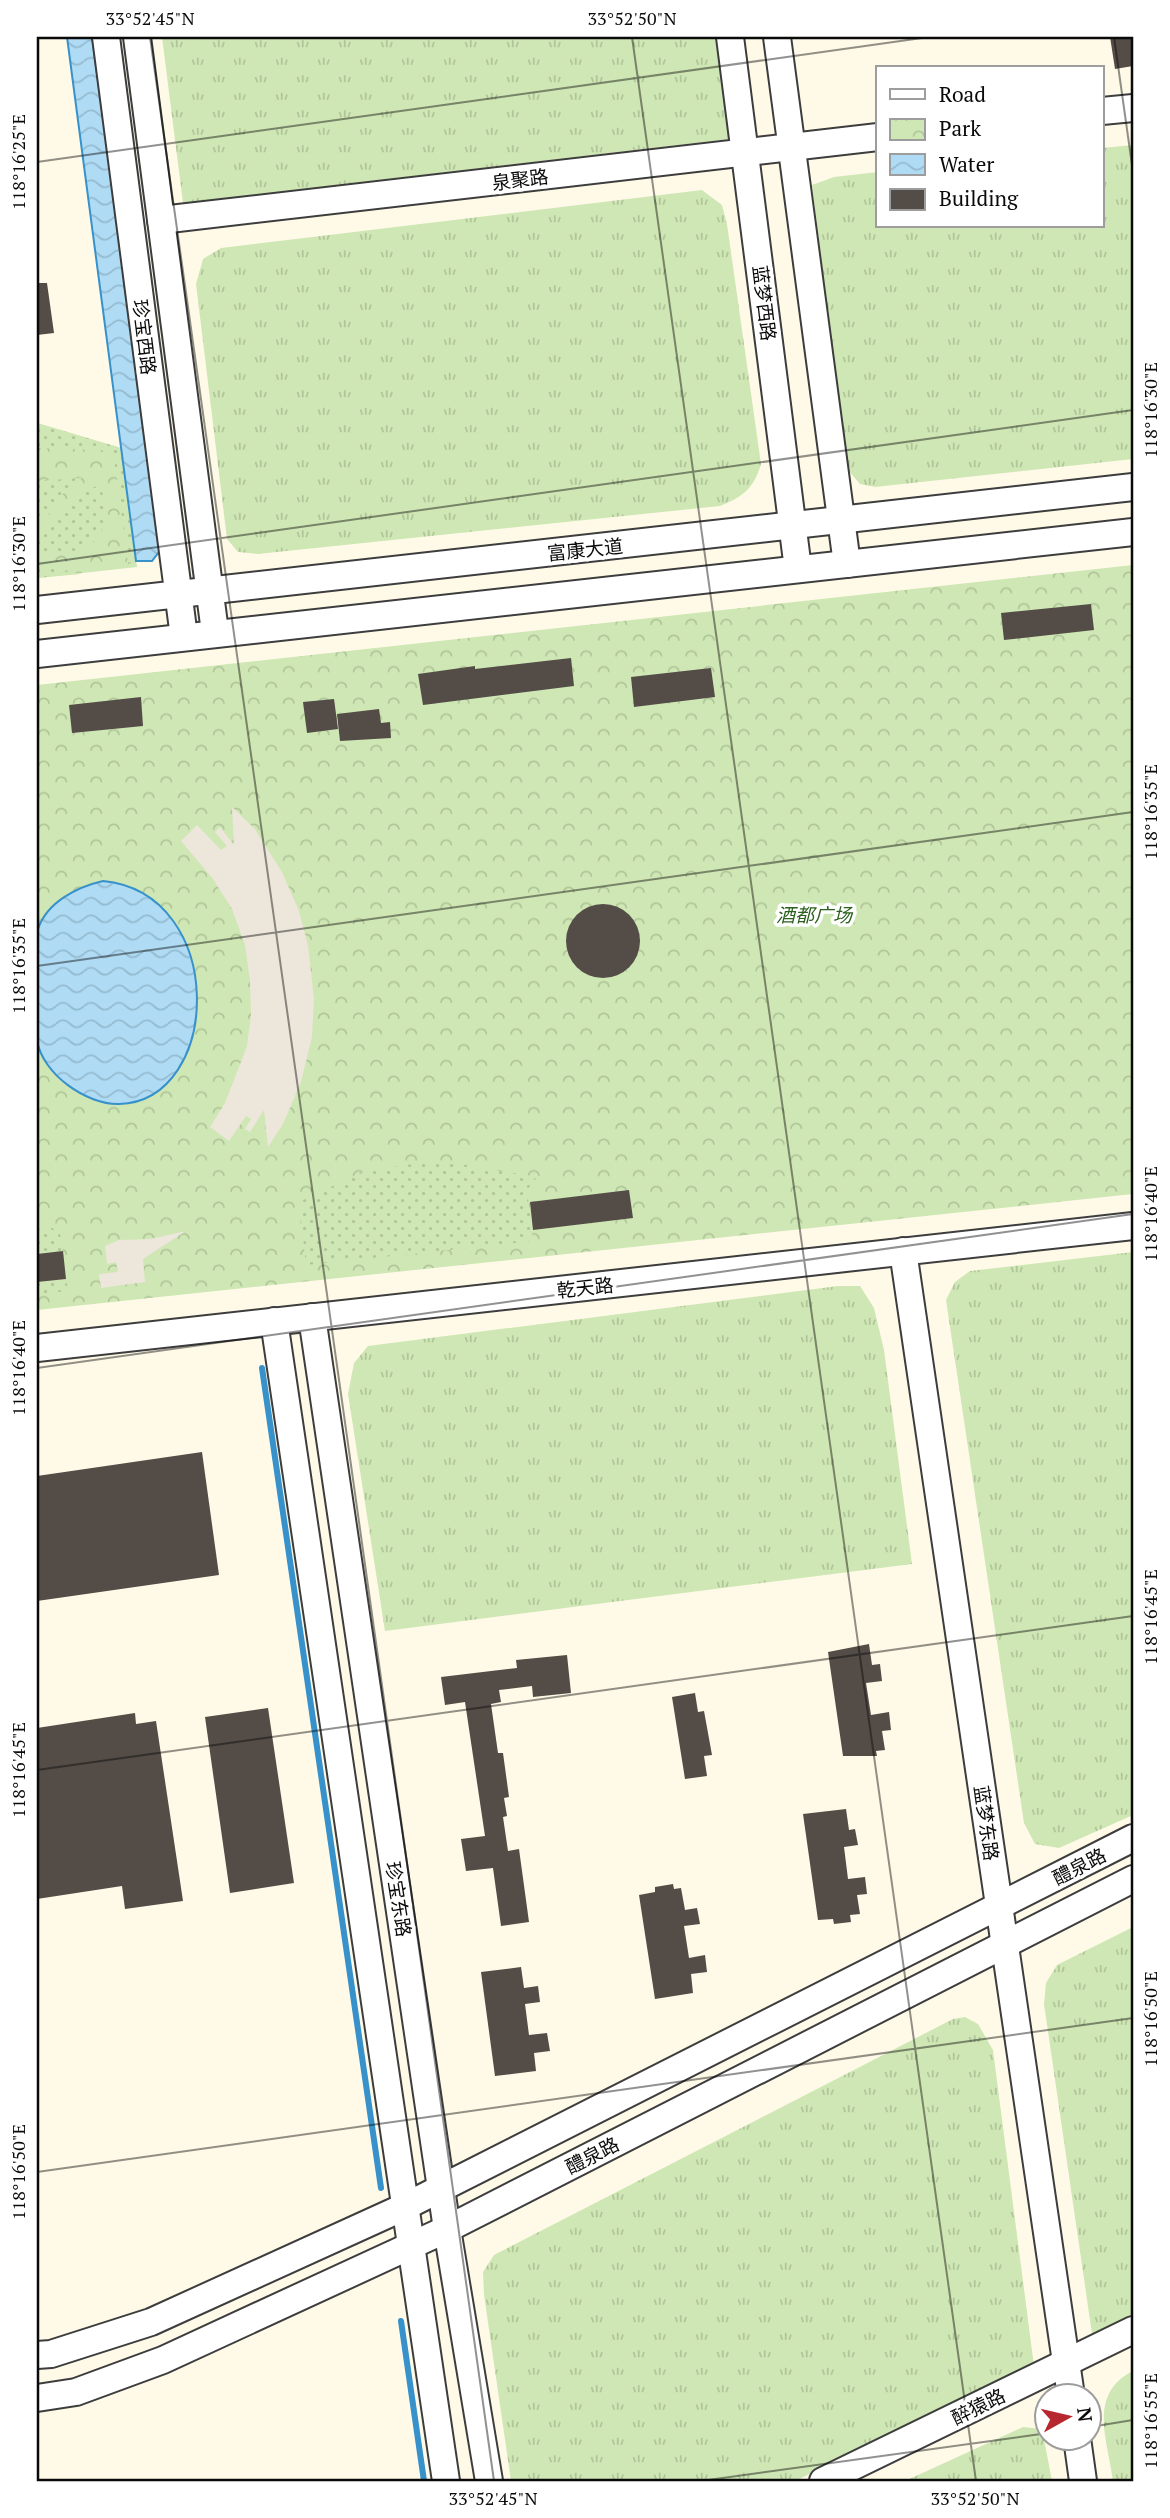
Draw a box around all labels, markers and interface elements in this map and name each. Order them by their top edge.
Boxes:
text: 33°52'45"N [105,6,195,30]
text: 33°52'50"N [587,6,677,30]
legend [876,66,1104,228]
text: Road [939,80,986,108]
text: 118°16'25"E [6,114,30,210]
text: Park [939,114,981,142]
text: Water [939,150,994,178]
street label: 泉聚路 [490,163,550,195]
text: Building [939,184,1019,212]
street label: 蓝梦西路 [748,264,782,342]
street label: 珍宝西路 [128,298,162,376]
text: 118°16'30"E [1138,362,1162,458]
text: 118°16'30"E [6,516,30,612]
street label: 富康大道 [546,533,624,565]
text: 118°16'35"E [1138,764,1162,860]
park label: 酒都广场 [776,902,854,927]
text: 118°16'35"E [6,918,30,1014]
text: 118°16'40"E [1138,1166,1162,1262]
street label: 乾天路 [555,1272,615,1302]
text: 118°16'40"E [6,1320,30,1416]
text: 118°16'45"E [1138,1569,1162,1665]
text: 118°16'45"E [6,1722,30,1818]
street label: 蓝梦东路 [969,1784,1005,1862]
street label: 醴泉路 [1048,1842,1110,1890]
street label: 珍宝东路 [381,1860,417,1938]
text: 118°16'50"E [1138,1971,1162,2067]
text: 118°16'50"E [6,2124,30,2220]
street label: 醴泉路 [561,2131,623,2179]
text: 118°16'55"E [1138,2373,1162,2469]
street label: 醉猿路 [947,2382,1009,2430]
north arrow [1034,2382,1104,2452]
text: N [1072,2406,1099,2424]
text: 33°52'45"N [448,2486,538,2510]
text: 33°52'50"N [930,2486,1020,2510]

